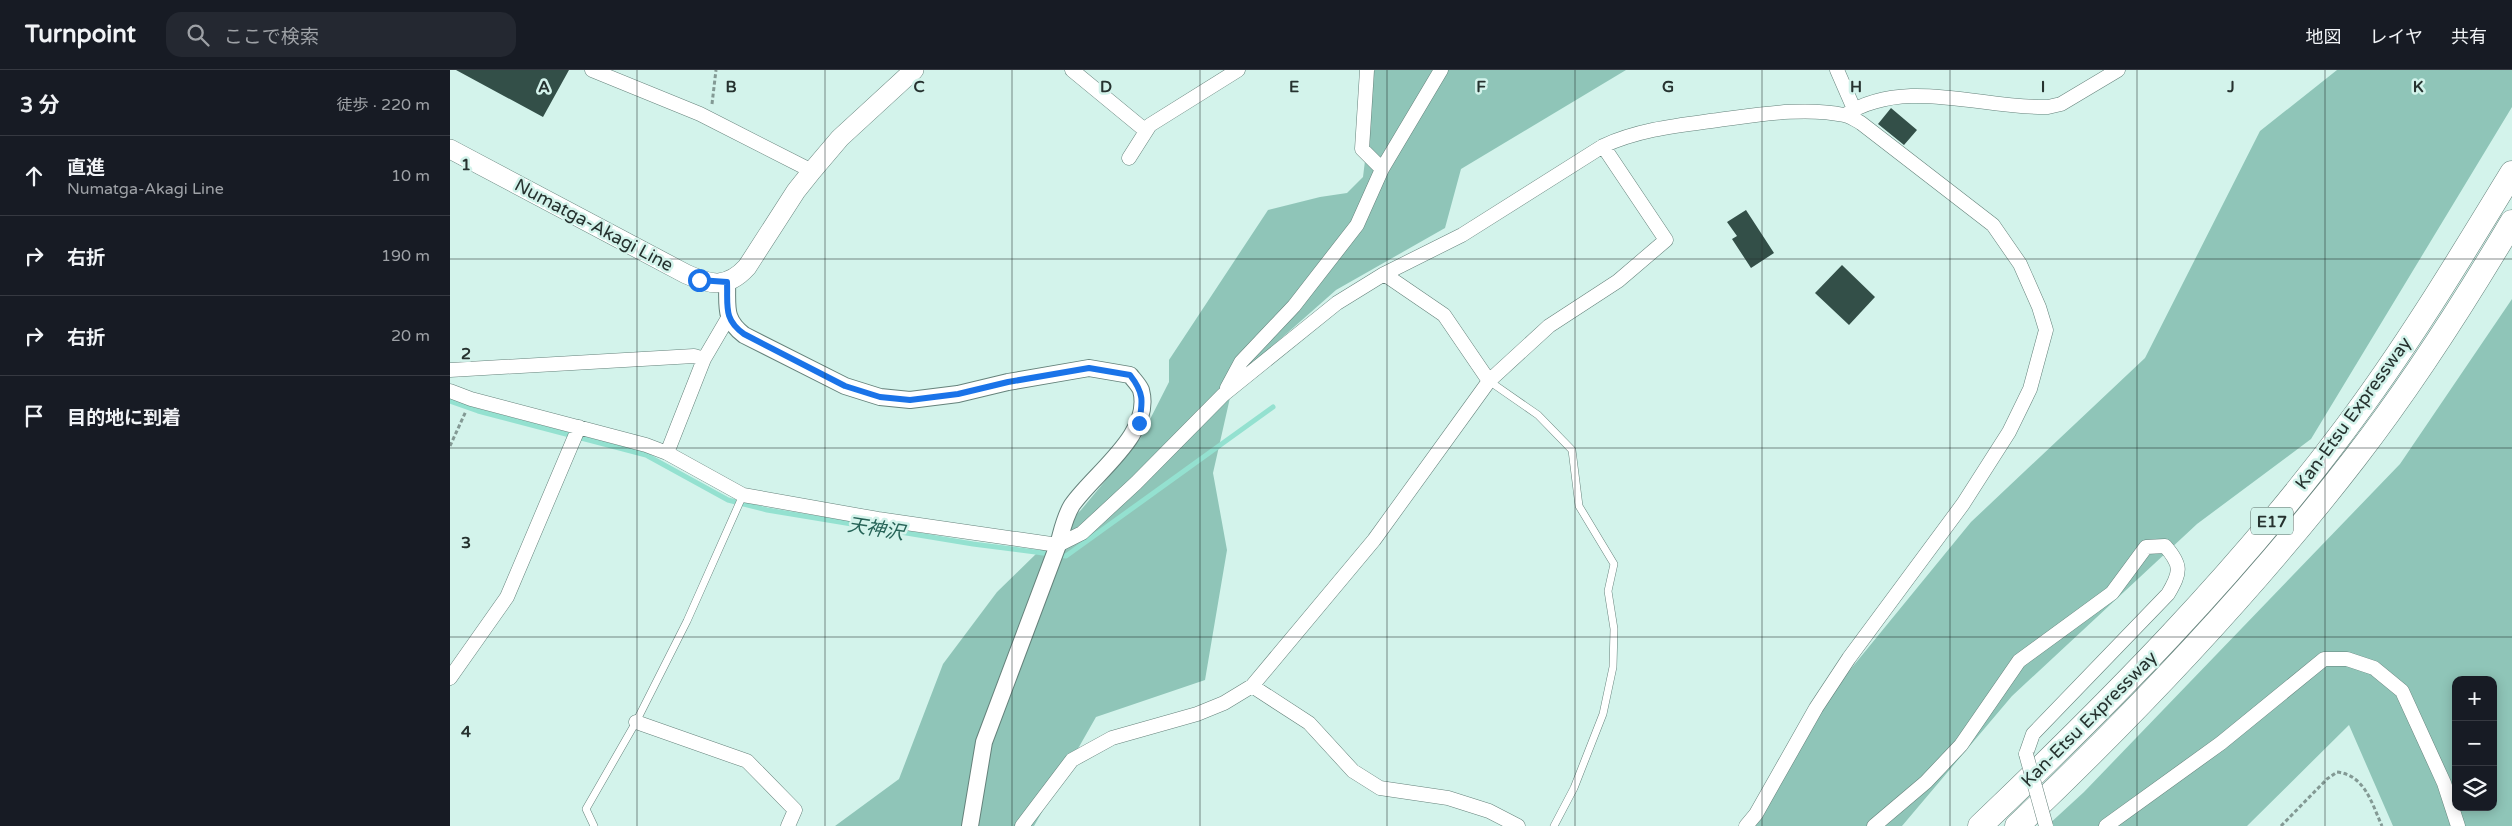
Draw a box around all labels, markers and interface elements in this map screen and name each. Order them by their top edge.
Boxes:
search box [166,12,516,57]
text: Turnpoint [25,20,136,49]
icon: search [184,21,212,49]
text: ここで検索 [224,26,319,48]
text: 地図 [2306,26,2342,48]
text: レイヤ [2370,26,2423,48]
text: 共有 [2451,26,2487,48]
text: A [538,77,550,97]
text: B [725,77,737,97]
text: C [913,77,925,97]
text: D [1100,77,1112,97]
text: E [1289,77,1299,97]
text: F [1476,77,1486,97]
text: G [1662,77,1674,97]
text: H [1850,77,1862,97]
text: I [2041,77,2045,97]
text: J [2226,77,2235,97]
text: K [2413,77,2424,97]
text: 3 分 [20,93,60,118]
text: 徒歩 · 220 m [337,95,430,115]
text: 1 [461,155,471,175]
text: 直進 [67,157,105,179]
icon: ahead [20,162,48,190]
text: 10 m [391,166,430,186]
street label: Numatga-Akagi Line [511,174,677,276]
text: Numatga-Akagi Line [67,179,224,199]
icon: right [20,242,48,270]
text: 190 m [381,246,430,266]
text: 右折 [67,247,105,269]
route start [688,269,711,292]
icon: right [20,322,48,350]
text: 20 m [391,326,430,346]
text: 右折 [67,327,105,349]
street label: Kan-Etsu Expressway [2290,332,2416,494]
text: 2 [461,344,471,364]
icon: arrive [20,402,48,430]
text: 目的地に到着 [67,407,181,429]
route end [1128,412,1151,435]
road number: E17 [2251,508,2293,534]
water label: 天神沢 [846,514,909,545]
text: 3 [461,533,471,553]
street label: Kan-Etsu Expressway [2016,646,2162,792]
map controls [2452,676,2497,811]
button: + [2452,676,2497,721]
button: − [2452,721,2497,766]
text: 4 [461,722,471,742]
button: layers [2452,766,2497,811]

